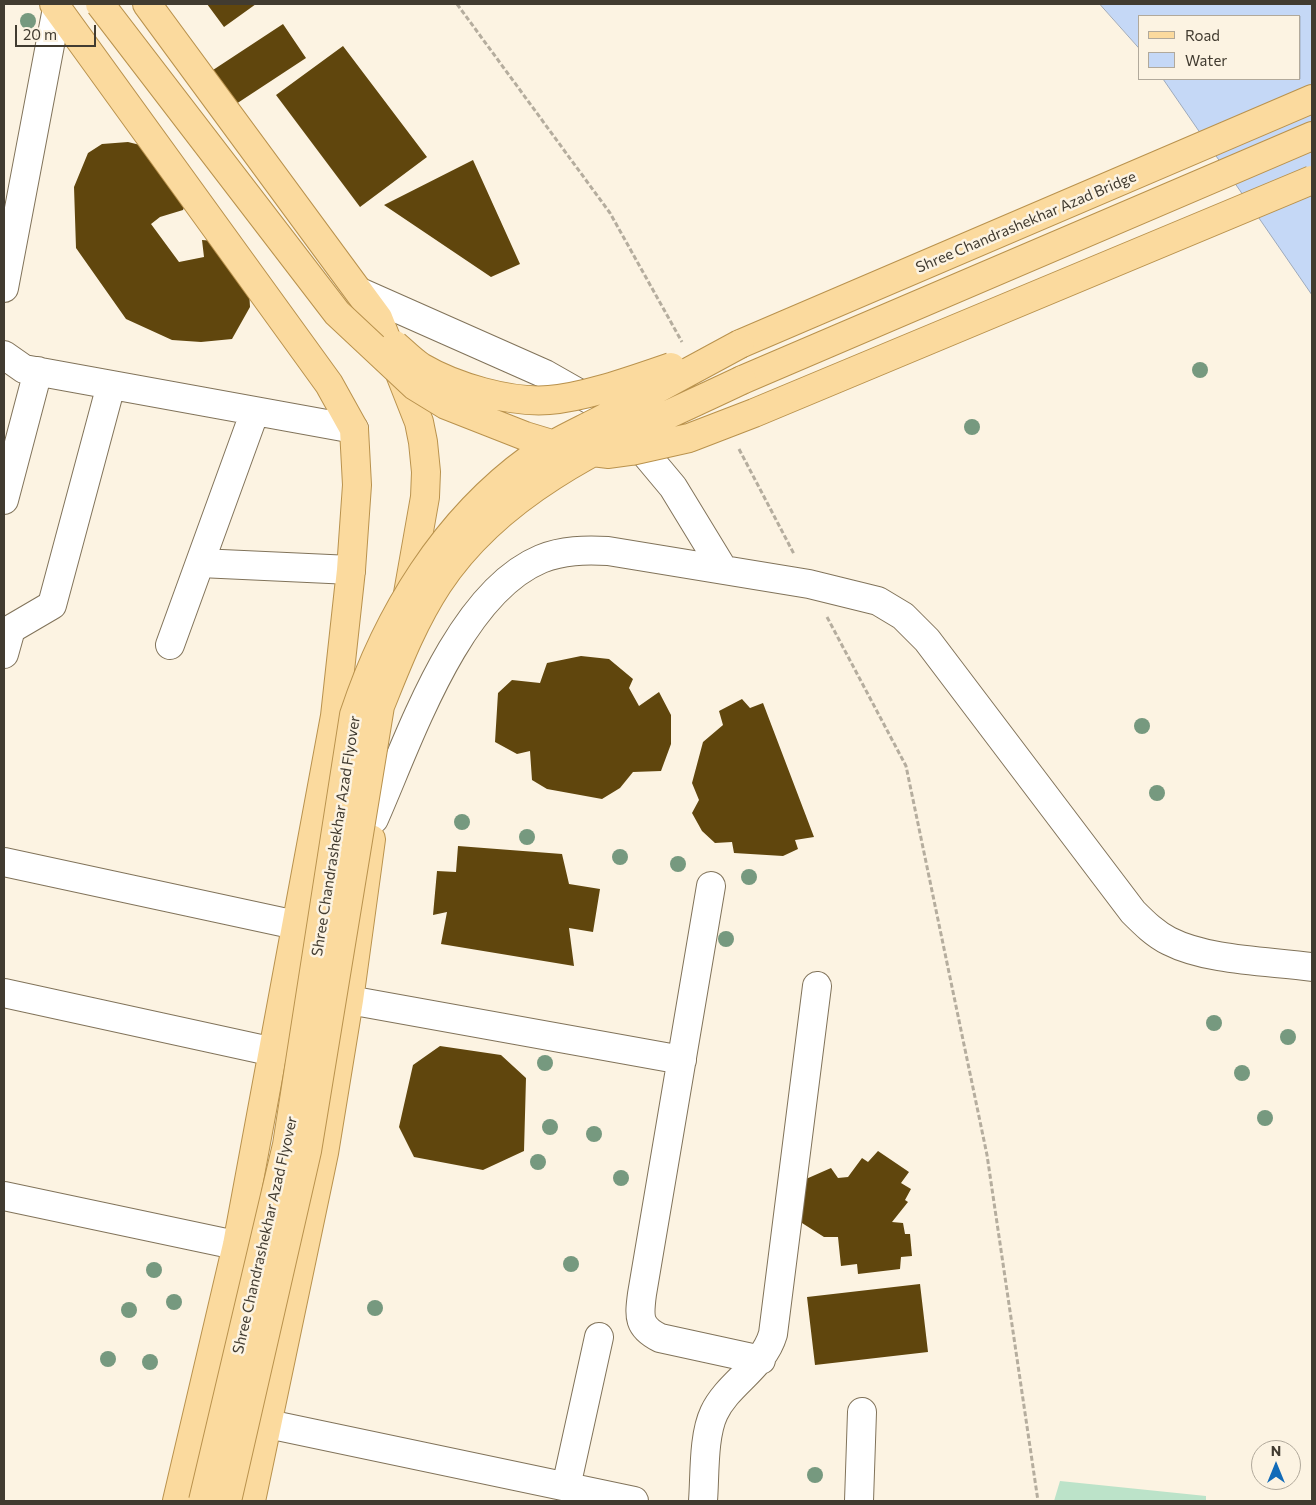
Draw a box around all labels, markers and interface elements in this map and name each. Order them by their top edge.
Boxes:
scale bar [18,15,99,47]
legend [1138,15,1301,80]
text: 20 m [23,25,57,43]
text: Road [1185,26,1220,44]
text: Water [1185,51,1227,69]
street label: Shree Chandrashekhar Azad Bridge [913,167,1139,277]
street label: Shree Chandrashekhar Azad Flyover [308,714,364,958]
street label: Shree Chandrashekhar Azad Flyover [229,1114,301,1356]
north arrow [1251,1440,1301,1490]
text: N [1271,1442,1281,1459]

